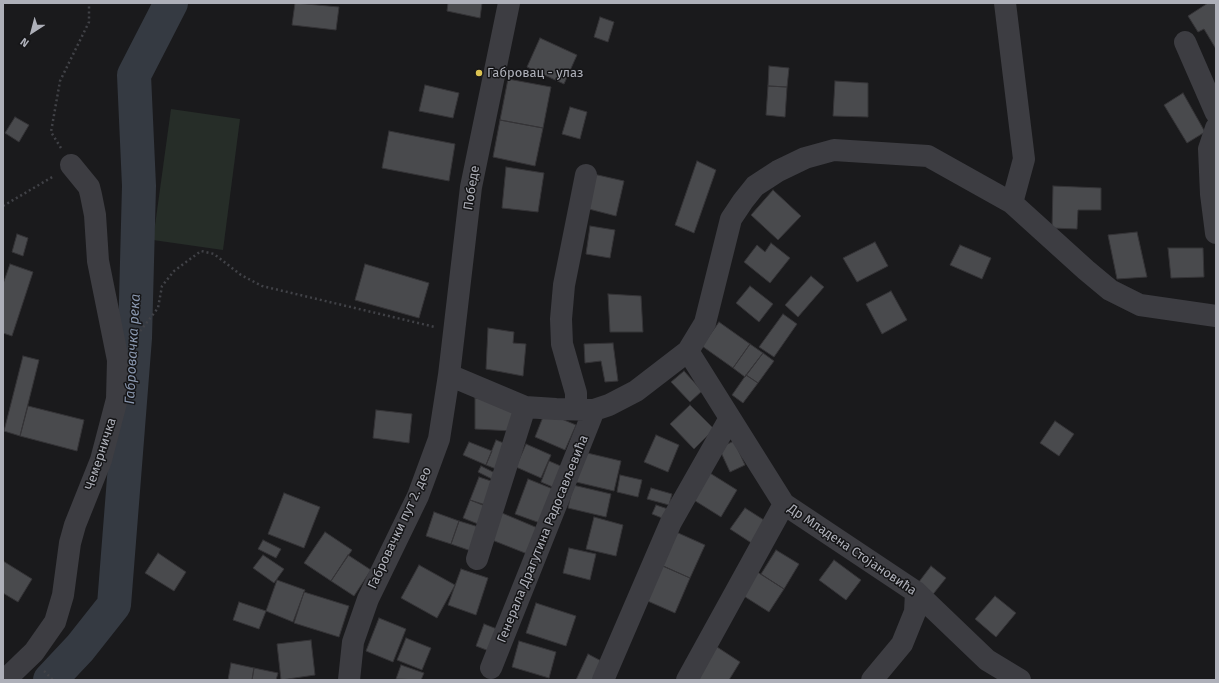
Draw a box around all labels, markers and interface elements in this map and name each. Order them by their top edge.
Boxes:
north arrow [12,12,52,52]
text: N [18,35,31,50]
place label: Габровац - улаз [487,65,584,81]
marker: Габровац - улаз [474,68,484,78]
street label: Победе [461,164,483,212]
water label: Габровачка река [122,293,144,405]
street label: Чемерничка [82,416,120,492]
street label: Генерала Драгутина Радосављевића [494,433,592,645]
street label: Габровачки пут 2. део [365,464,435,592]
street label: Др Младена Стојановића [785,501,919,599]

